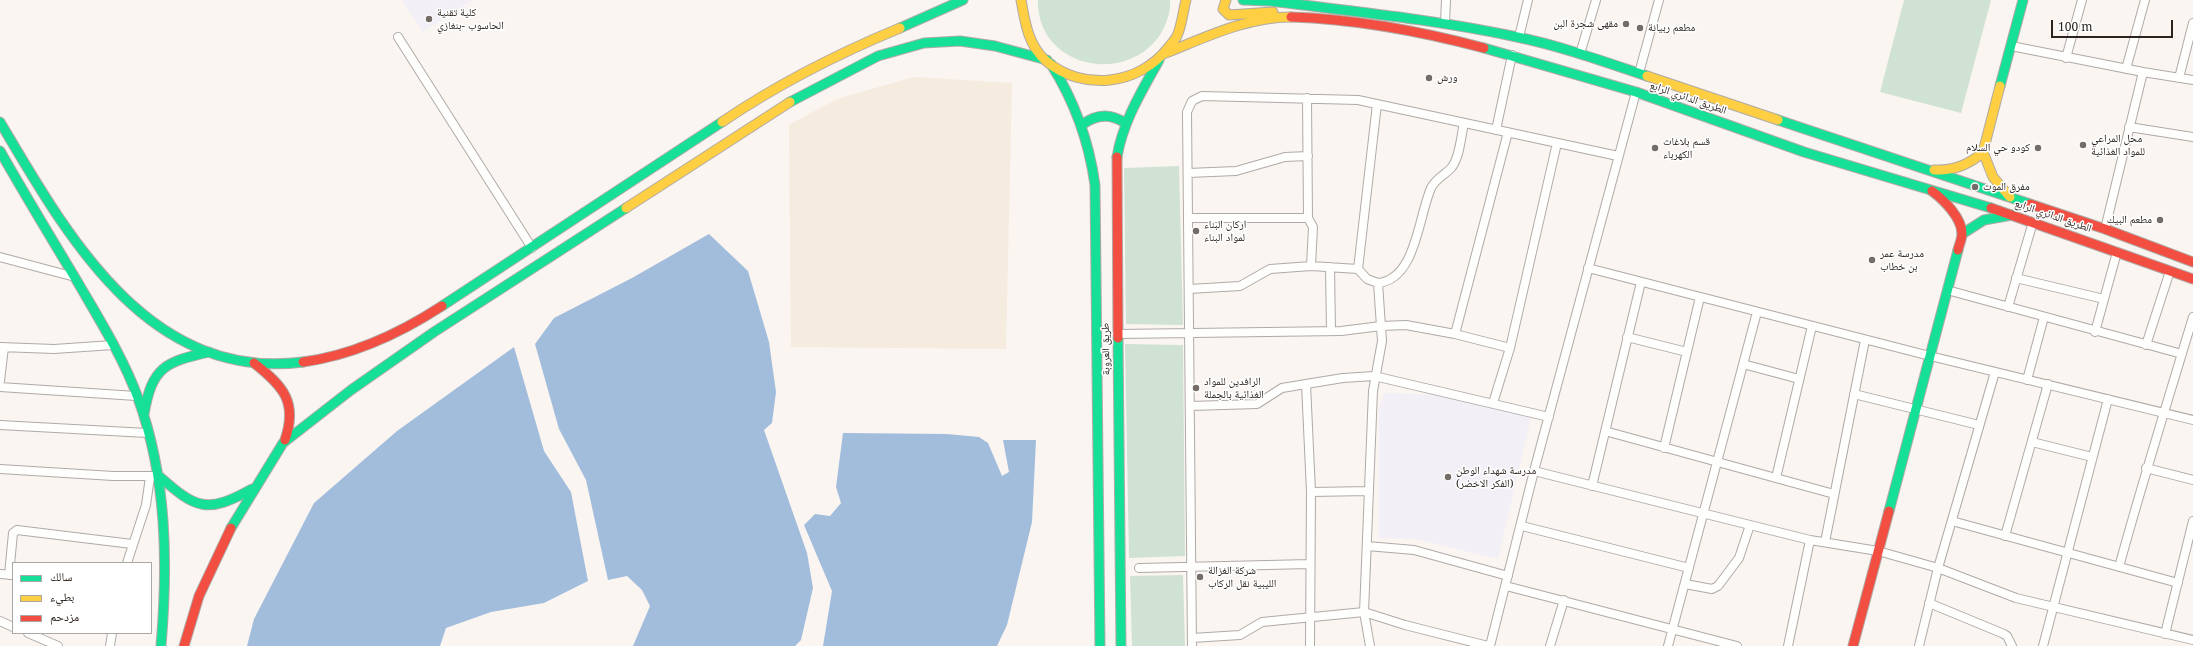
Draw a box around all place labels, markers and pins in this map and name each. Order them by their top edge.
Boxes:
place label: كلية تقنية الحاسوب -بنغازي [437,6,504,32]
marker: كلية تقنية الحاسوب -بنغازي [424,14,434,24]
place label: مقهى شجرة البن [1553,17,1618,31]
marker: مقهى شجرة البن [1621,19,1631,29]
place label: مطعم ربيانة [1648,21,1695,35]
marker: مطعم ربيانة [1635,23,1645,33]
place label: ورش [1437,71,1458,85]
marker: ورش [1424,73,1434,83]
place label: محل المراعي للمواد الغذائية [2091,132,2145,158]
place label: قسم بلاغات الكهرباء [1663,135,1710,161]
marker: محل المراعي للمواد الغذائية [2078,140,2088,150]
place label: كودو حي السلام [1966,141,2030,155]
marker: قسم بلاغات الكهرباء [1650,143,1660,153]
marker: كودو حي السلام [2033,143,2043,153]
place label: مفرق الموت [1983,180,2030,194]
marker: مفرق الموت [1970,182,1980,192]
place label: مطعم البيك [2107,213,2152,227]
marker: مطعم البيك [2155,215,2165,225]
place label: اركان البناء لمواد البناء [1204,218,1246,244]
marker: اركان البناء لمواد البناء [1191,226,1201,236]
place label: مدرسة عمر بن خطاب [1880,247,1924,273]
marker: مدرسة عمر بن خطاب [1867,255,1877,265]
place label: الرافدين للمواد الغذائية بالجملة [1204,375,1264,401]
marker: الرافدين للمواد الغذائية بالجملة [1191,383,1201,393]
place label: مدرسة شهداء الوطن (الفكر الاخضر) [1456,464,1536,490]
marker: مدرسة شهداء الوطن (الفكر الاخضر) [1443,472,1453,482]
place label: شركة الغزالة الليبية نقل الركاب [1208,564,1276,590]
marker: شركة الغزالة الليبية نقل الركاب [1195,572,1205,582]

